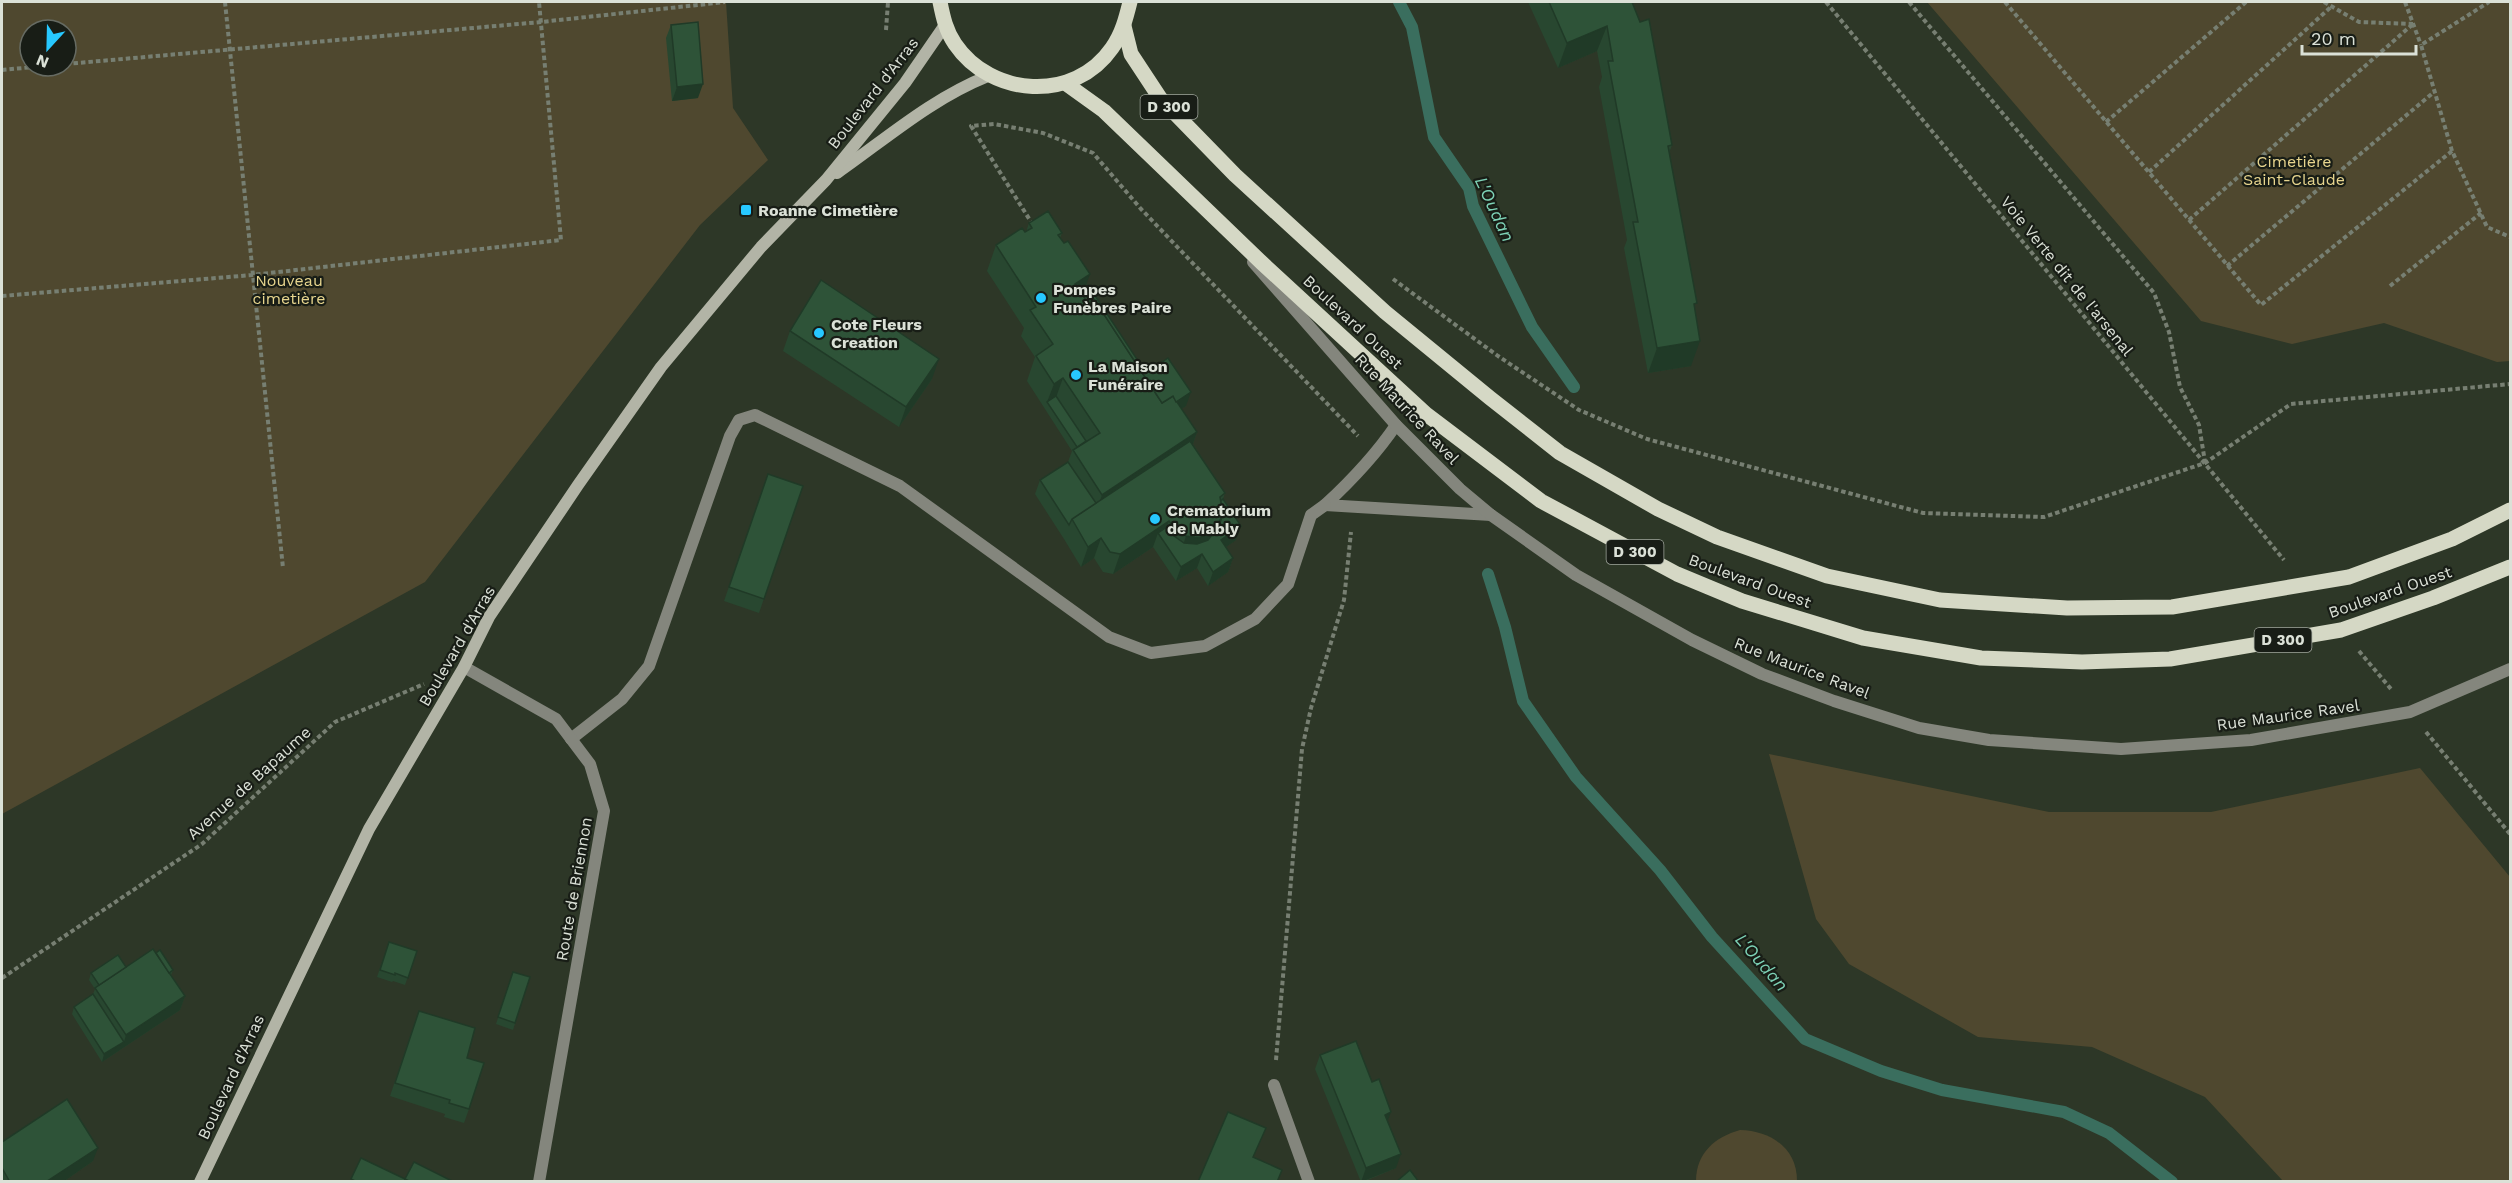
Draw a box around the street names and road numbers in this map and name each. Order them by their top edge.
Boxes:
street label: Boulevard d'Arras [824,34,922,152]
road number: D 300 [1140,95,1198,119]
street label: Voie Verte dit de l'arsenal [1997,192,2137,360]
street label: Boulevard Ouest [1299,271,1407,373]
street label: Rue Maurice Ravel [1351,350,1463,468]
road number: D 300 [1606,540,1664,564]
street label: Boulevard Ouest [1686,550,1814,612]
street label: Boulevard Ouest [2326,562,2454,622]
street label: Boulevard d'Arras [415,582,499,710]
road number: D 300 [2254,628,2312,652]
street label: Rue Maurice Ravel [1731,633,1873,703]
street label: Rue Maurice Ravel [2215,696,2361,734]
street label: Avenue de Bapaume [183,723,315,843]
street label: Route de Briennon [552,816,596,962]
street label: Boulevard d'Arras [194,1011,268,1143]

